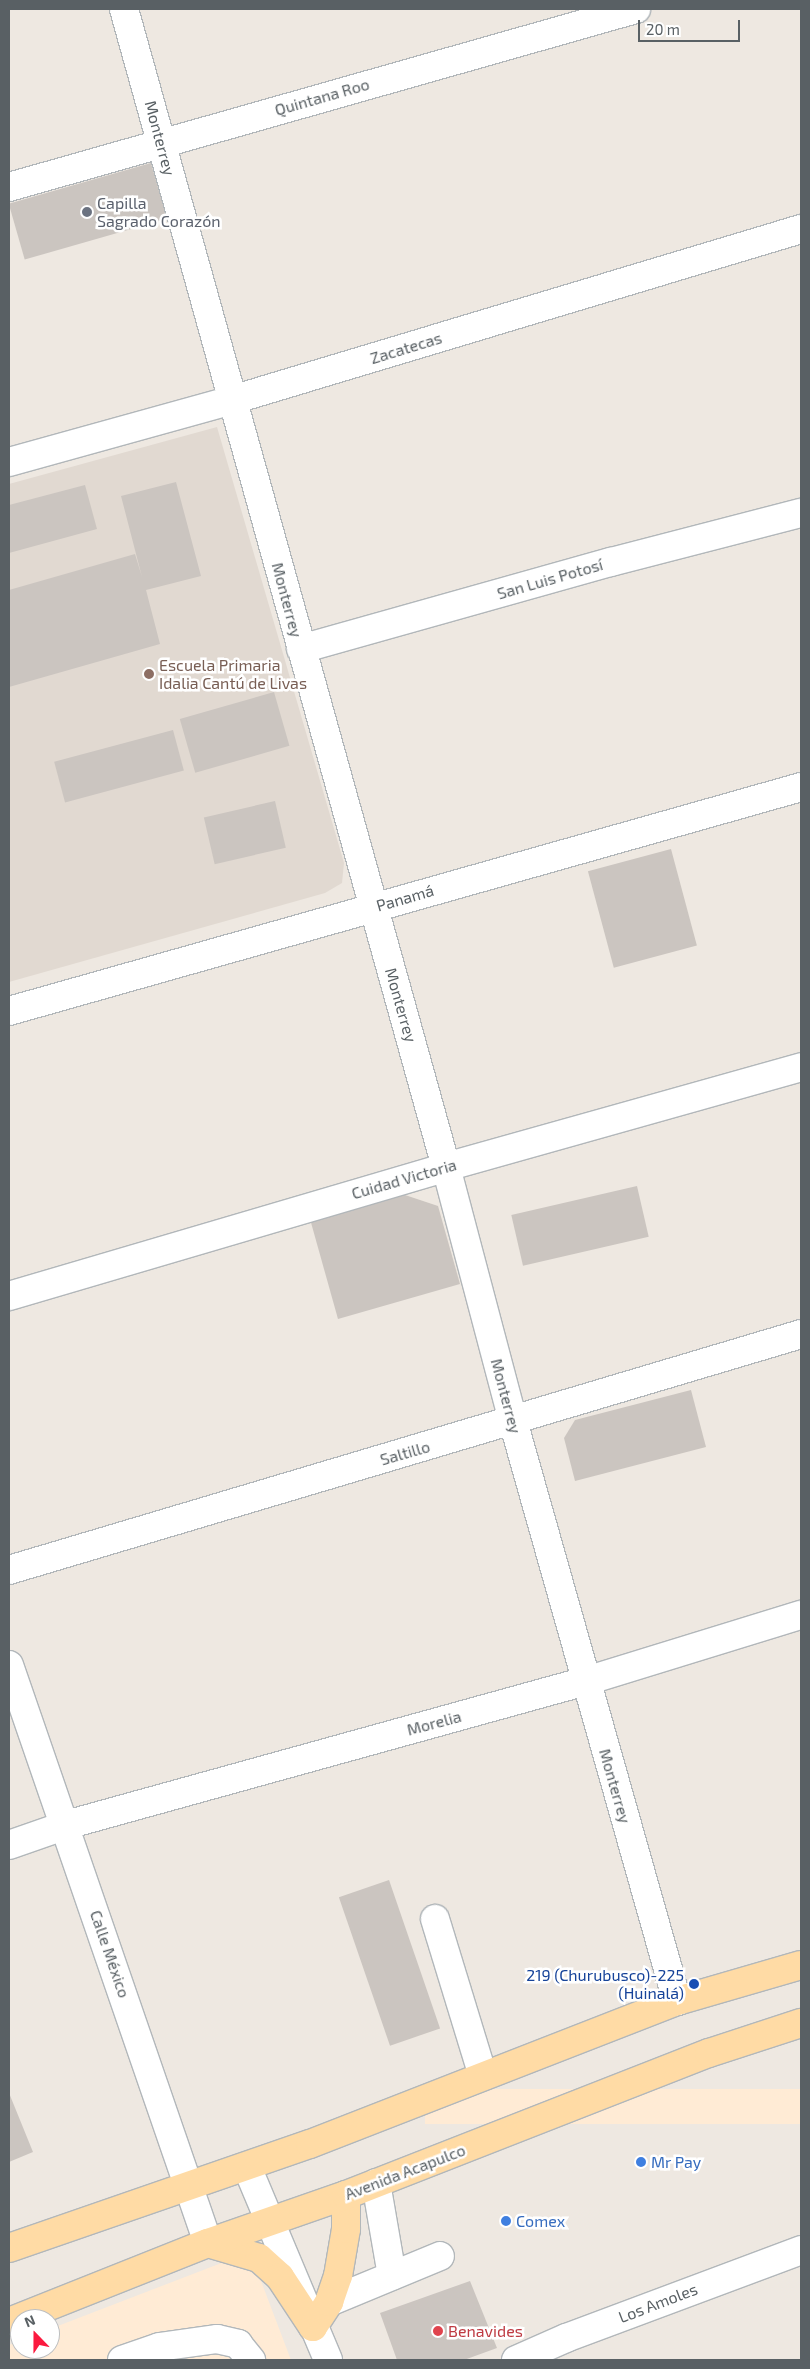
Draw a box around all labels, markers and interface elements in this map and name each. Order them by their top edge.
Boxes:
scale bar [640,10,742,42]
text: 20 m [646,20,680,38]
street label: Quintana Roo [272,74,372,120]
street label: Monterrey [141,98,179,178]
place label: Capilla Sagrado Corazón [97,193,221,231]
marker: Capilla Sagrado Corazón [81,206,93,218]
street label: Zacatecas [368,328,444,368]
street label: San Luis Potosí [495,555,605,603]
street label: Monterrey [268,560,306,640]
place label: Escuela Primaria Idalia Cantú de Livas [159,655,307,693]
marker: Escuela Primaria Idalia Cantú de Livas [143,668,155,680]
street label: Panamá [374,881,436,915]
street label: Monterrey [381,965,421,1045]
street label: Cuidad Victoria [349,1155,459,1203]
street label: Monterrey [487,1356,525,1436]
street label: Saltillo [378,1437,432,1469]
street label: Morelia [405,1707,463,1739]
street label: Monterrey [595,1746,635,1826]
street label: Calle México [86,1908,134,2000]
place label: 219 (Churubusco)-225 (Huinalá) [526,1965,684,2003]
marker: 219 (Churubusco)-225 (Huinalá) [688,1978,700,1990]
street label: Avenida Acapulco [342,2140,468,2204]
place label: Mr Pay [651,2152,702,2172]
marker: Mr Pay [635,2156,647,2168]
place label: Comex [516,2211,565,2231]
marker: Comex [500,2215,512,2227]
street label: Los Amoles [616,2279,700,2327]
north arrow [10,2309,60,2359]
text: N [22,2311,37,2330]
place label: Benavides [448,2321,523,2341]
marker: Benavides [432,2325,444,2337]

